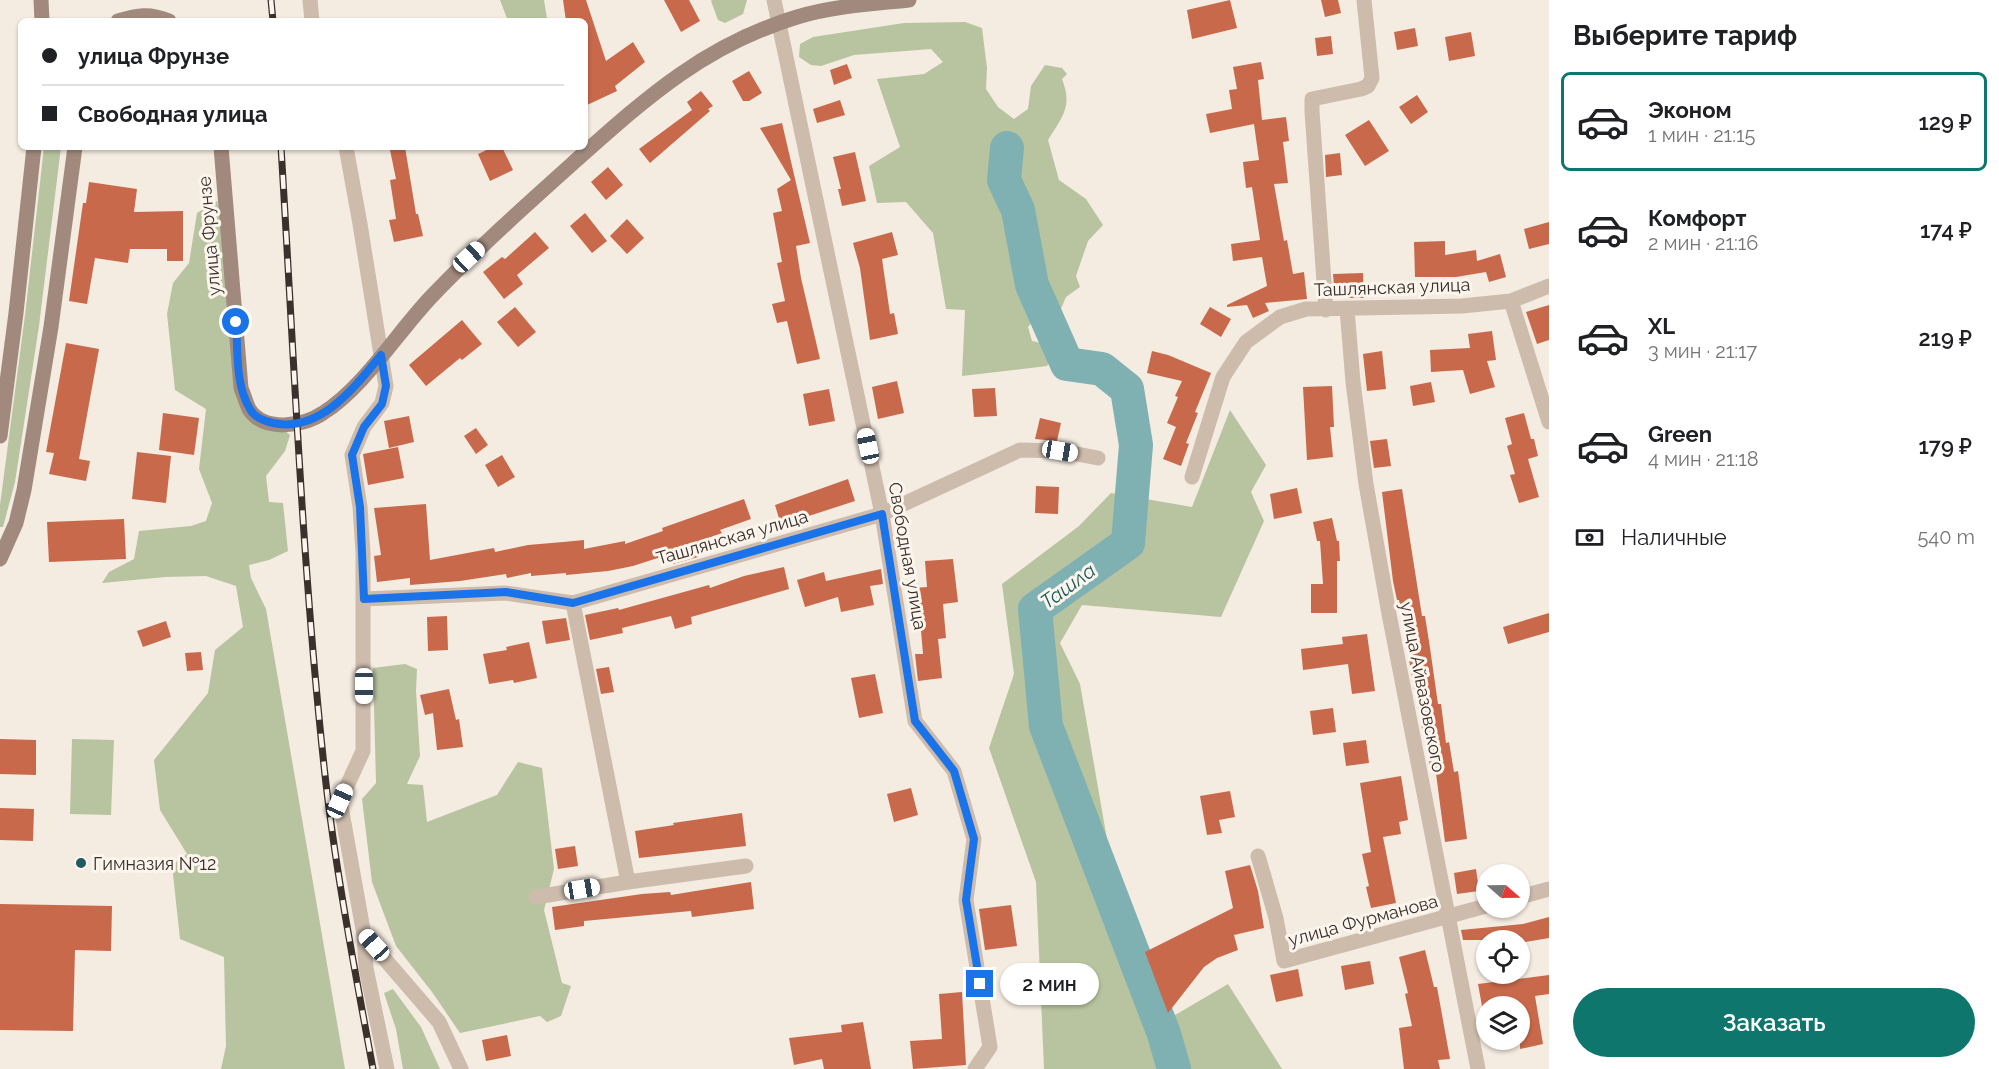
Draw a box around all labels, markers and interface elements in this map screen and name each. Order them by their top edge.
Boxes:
text: Выберите тариф [1573,20,1797,51]
text: улица Фрунзе [78,43,229,69]
icon: car [1576,95,1630,149]
text: Эконом [1648,97,1732,123]
text: Свободная улица [78,101,268,127]
text: 129 ₽ [1918,109,1972,135]
text: 1 мин · 21:15 [1648,123,1755,147]
street label: улица Фрунзе [193,175,225,297]
icon: car [1576,203,1630,257]
text: Комфорт [1648,205,1746,231]
text: 174 ₽ [1920,217,1972,243]
text: 2 мин · 21:16 [1648,231,1758,255]
car [450,238,488,276]
street label: Ташлянская улица [1313,274,1471,300]
route start [222,308,249,335]
icon: car [1576,311,1630,365]
text: XL [1648,313,1675,339]
text: 219 ₽ [1918,325,1972,351]
text: 3 мин · 21:17 [1648,339,1757,363]
icon: car [1576,419,1630,473]
text: Green [1648,421,1712,447]
car [855,427,881,465]
text: 179 ₽ [1918,433,1972,459]
car [1041,439,1079,463]
text: 4 мин · 21:18 [1648,447,1759,471]
street label: Свободная улица [885,481,931,631]
street label: Ташлянская улица [654,505,810,569]
icon: cash [1573,521,1606,554]
text: Наличные [1621,524,1727,550]
text: 540 m [1917,525,1975,549]
water label: Ташла [1036,558,1100,614]
street label: улица Айвазовского [1396,600,1450,774]
car [355,668,373,704]
car [324,781,356,821]
place label: Гимназия №12 [93,853,216,874]
marker: Гимназия №12 [74,856,88,870]
north arrow [1476,864,1530,918]
map controls [1476,864,1530,1050]
car [563,877,601,901]
street label: улица Фурманова [1286,890,1440,950]
car [355,926,393,964]
button: locate [1476,930,1530,984]
callout: 2 мин [1001,963,1100,1005]
route end [966,970,993,997]
text: 2 мин [1022,972,1077,996]
button: Заказать [1573,988,1975,1057]
button: layers [1476,996,1530,1050]

